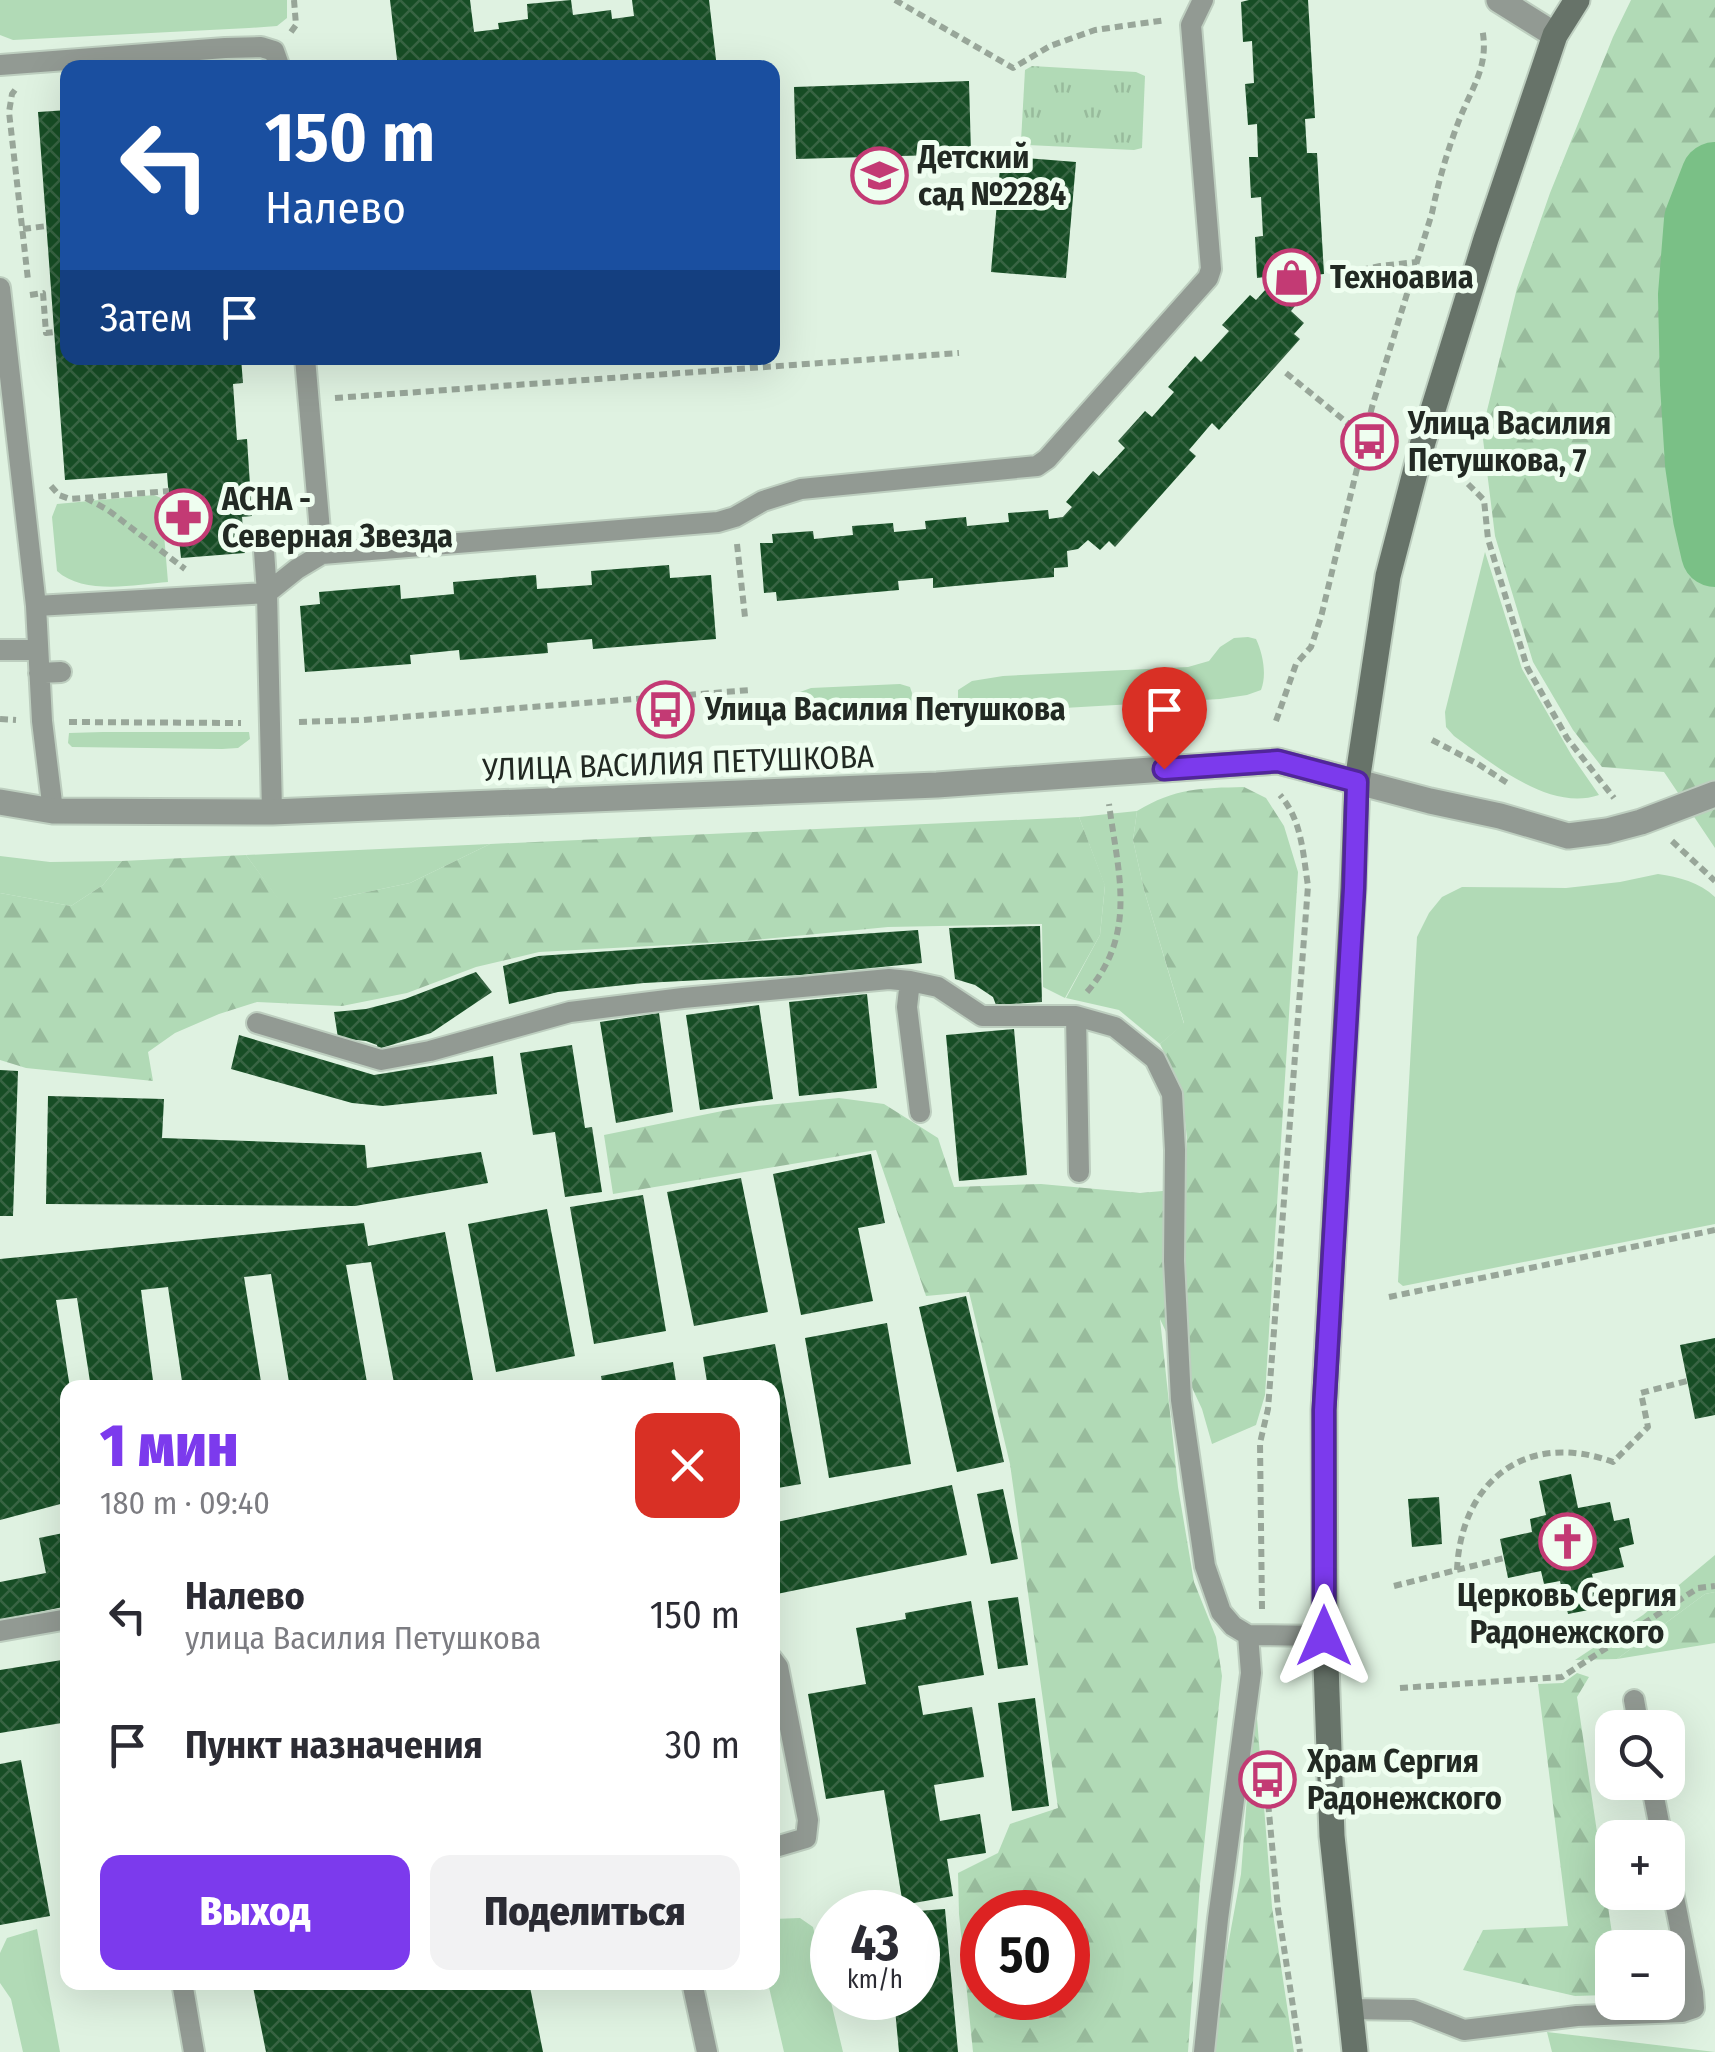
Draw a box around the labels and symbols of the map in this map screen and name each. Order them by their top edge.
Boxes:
place label: Детский сад №2284 [917,138,1066,213]
school or university icon: Детский сад №2284 [849,145,909,205]
shop icon: Техноавиа [1261,247,1321,307]
place label: Техноавиа [1330,258,1474,296]
place label: Улица Василия Петушкова, 7 [1407,404,1611,479]
bus stop icon: Улица Василия Петушкова, 7 [1339,411,1399,471]
place label: АСНА - Северная Звезда [221,480,453,555]
pharmacy icon: АСНА - Северная Звезда [153,487,213,547]
pin [1122,667,1207,770]
bus stop icon: Улица Василия Петушкова [636,679,696,739]
place label: Улица Василия Петушкова [704,690,1066,728]
street label: УЛИЦА ВАСИЛИЯ ПЕТУШКОВА [481,737,874,789]
church icon: Церковь Сергия Радонежского [1537,1511,1597,1571]
place label: Церковь Сергия Радонежского [1457,1576,1677,1651]
position arrow [1272,1584,1376,1688]
place label: Храм Сергия Радонежского [1306,1742,1502,1817]
bus stop icon: Храм Сергия Радонежского [1238,1749,1298,1809]
speed limit sign: 50 [960,1890,1090,2020]

